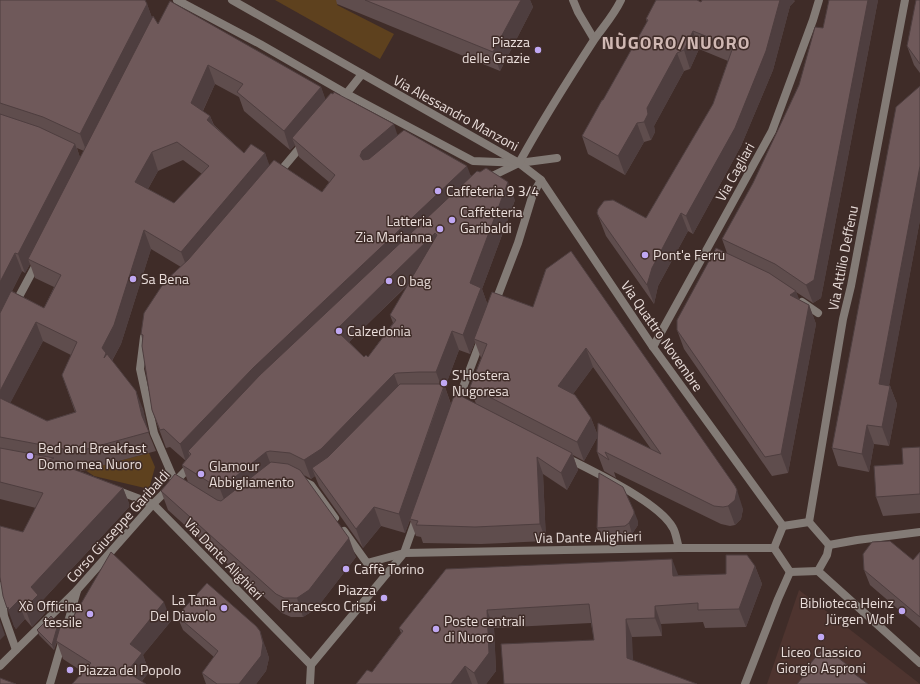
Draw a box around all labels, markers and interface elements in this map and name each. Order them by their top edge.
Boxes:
district label: NÙGORO/NUORO [602,29,750,56]
place label: Piazza delle Grazie [462,31,530,68]
marker: Piazza delle Grazie [533,45,543,55]
street label: Via Alessandro Manzoni [390,69,523,156]
street label: Via Cagliari [710,139,759,205]
place label: Caffeteria 9 3/4 [446,180,539,201]
marker: Caffeteria 9 3/4 [433,186,443,196]
place label: Caffetteria Garibaldi [460,201,523,238]
street label: Via Attilio Deffenu [822,204,863,312]
place label: Latteria Zia Marianna [356,210,432,247]
marker: Caffetteria Garibaldi [447,215,457,225]
marker: Latteria Zia Marianna [435,224,445,234]
place label: Pont'e Ferru [653,244,725,265]
marker: Pont'e Ferru [640,250,650,260]
place label: Sa Bena [141,268,189,289]
place label: O bag [397,270,431,291]
marker: Sa Bena [128,274,138,284]
marker: O bag [384,276,394,286]
street label: Via Quattro Novembre [616,276,709,395]
place label: Calzedonia [347,320,411,341]
marker: Calzedonia [334,326,344,336]
place label: S'Hostera Nugoresa [452,364,510,401]
marker: S'Hostera Nugoresa [439,378,449,388]
place label: Bed and Breakfast Domo mea Nuoro [38,437,146,474]
marker: Bed and Breakfast Domo mea Nuoro [25,451,35,461]
place label: Glamour Abbigliamento [209,455,294,492]
street label: Corso Giuseppe Garibaldi [61,464,174,587]
marker: Glamour Abbigliamento [196,469,206,479]
street label: Via Dante Alighieri [180,513,269,605]
street label: Via Dante Alighieri [534,525,642,548]
place label: Caffè Torino [354,558,424,579]
marker: Caffè Torino [341,564,351,574]
place label: Piazza Francesco Crispi [281,579,376,616]
place label: La Tana Del Diavolo [150,589,216,626]
place label: Biblioteca Heinz Jürgen Wolf [800,592,894,629]
marker: Piazza Francesco Crispi [379,593,389,603]
place label: Xò Officina tessile [19,595,82,632]
marker: La Tana Del Diavolo [219,603,229,613]
marker: Biblioteca Heinz Jürgen Wolf [897,606,907,616]
marker: Xò Officina tessile [85,609,95,619]
place label: Poste centrali di Nuoro [444,610,525,647]
marker: Poste centrali di Nuoro [431,624,441,634]
marker: Liceo Classico Giorgio Asproni [816,632,826,642]
place label: Liceo Classico Giorgio Asproni [776,641,866,678]
place label: Piazza del Popolo [78,659,181,680]
marker: Piazza del Popolo [65,665,75,675]

